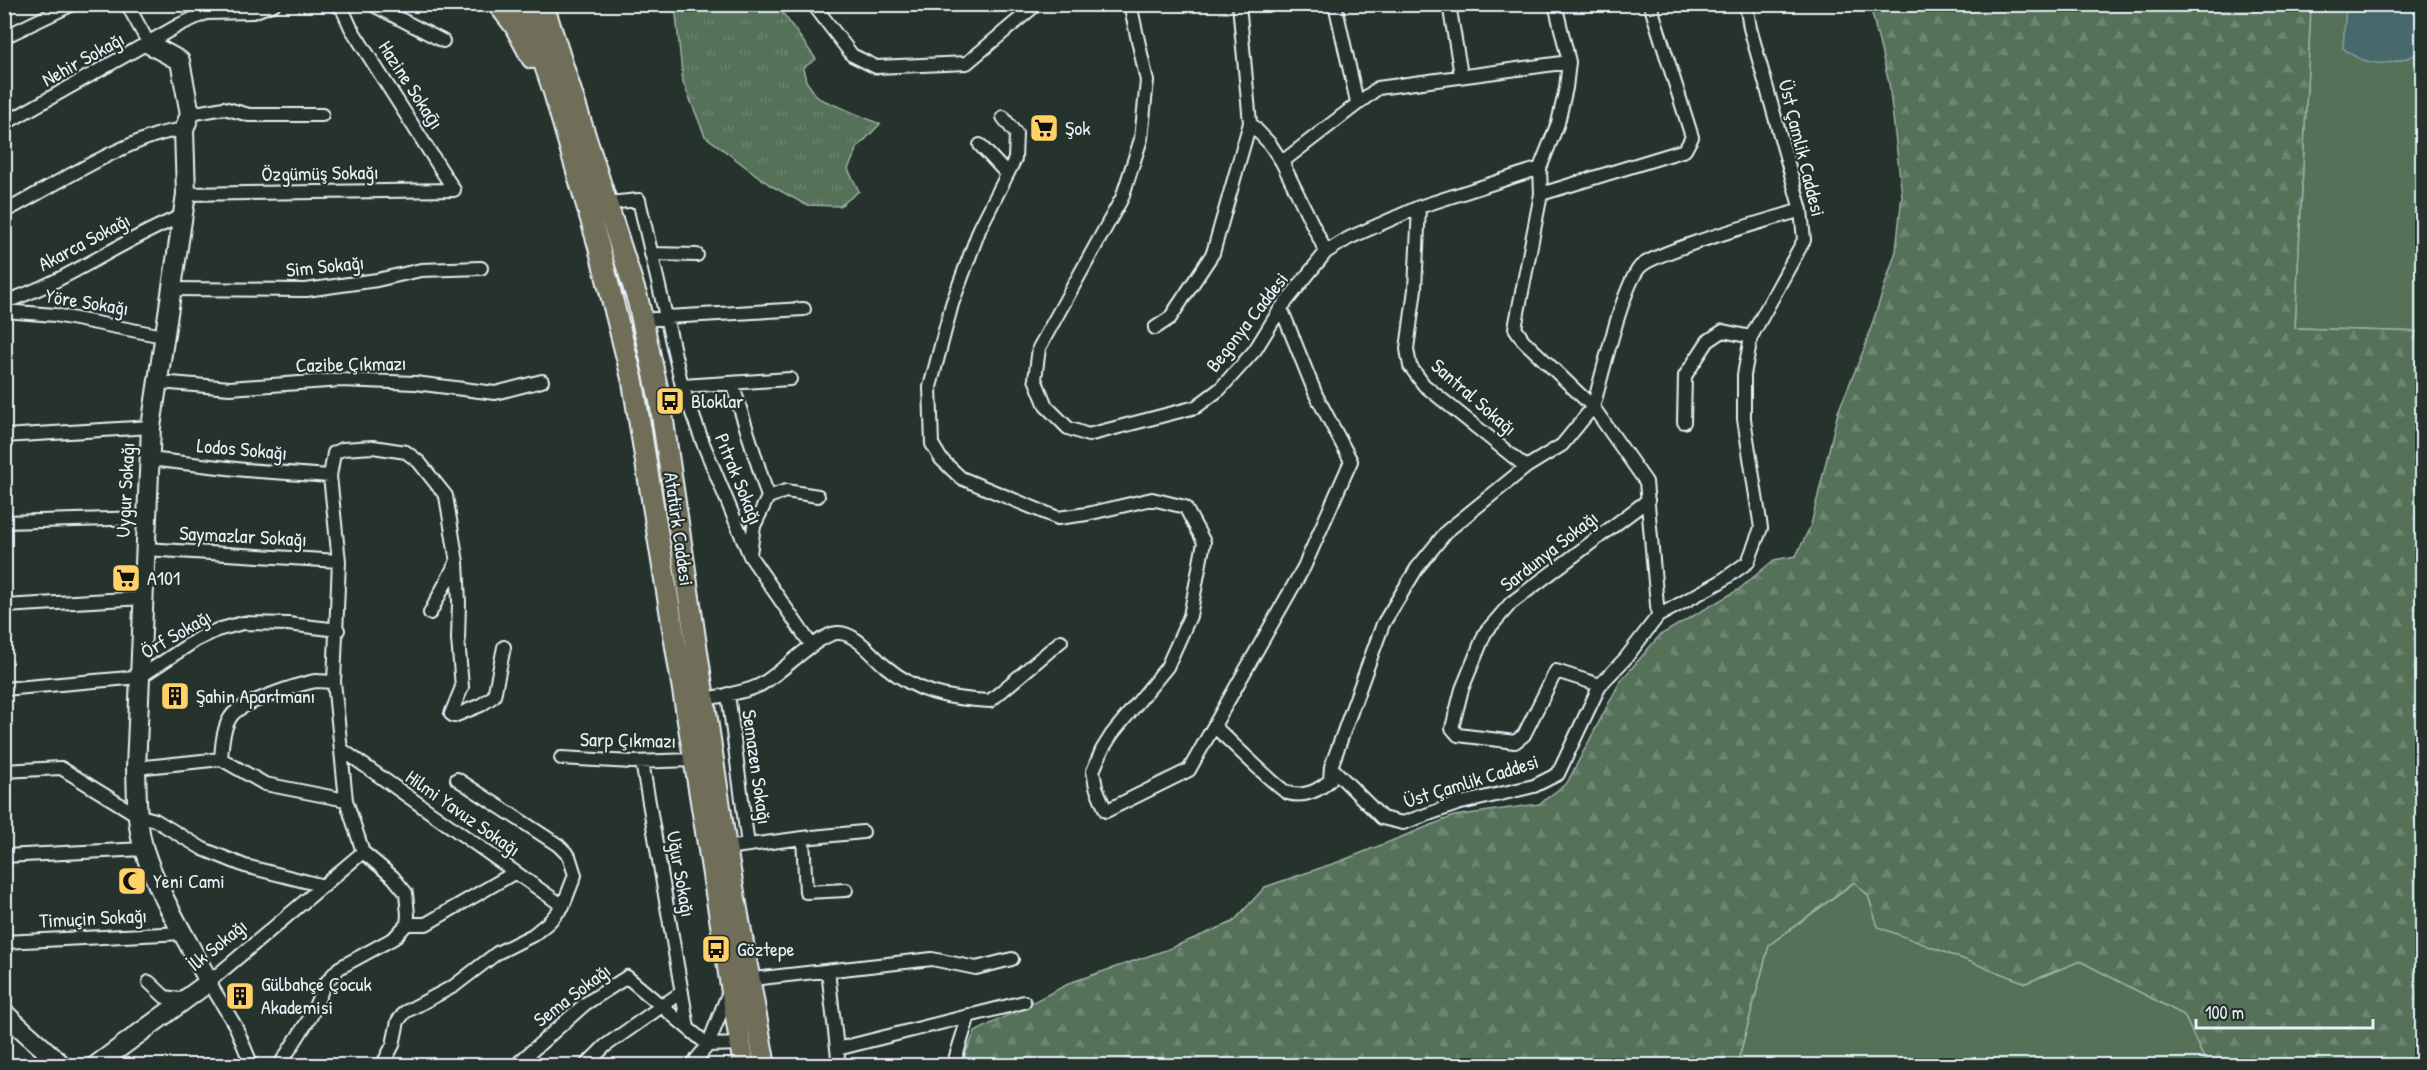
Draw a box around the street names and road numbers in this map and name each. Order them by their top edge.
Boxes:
street label: Nehir Sokağı [37,25,129,92]
street label: Hazine Sokaḡı [373,35,450,134]
street label: Üst Çamlik Caddesi [1772,77,1832,219]
street label: Özgümüş Sokağı [261,158,379,187]
street label: Akarca Sokağı [33,206,134,277]
street label: Sim Sokağı [284,248,365,283]
street label: Begonya Caddesi [1199,266,1294,377]
street label: Yöre Sokağı [44,282,131,321]
street label: Cazibe Çıkmazı [295,349,407,378]
street label: Santral Sokağı [1426,352,1523,441]
street label: Pıtrak Sokağı [709,429,770,528]
street label: Lodos Sokağı [196,431,288,466]
street label: Uygur Sokağı [109,442,140,538]
street label: Atatürk Caddesi [658,470,701,588]
street label: Sardunya Sokağı [1494,504,1603,597]
street label: Saymazlar Sokağı [179,519,307,552]
street label: Örf Sokağı [135,603,216,665]
street label: Semazen Sokağı [736,708,779,826]
street label: Sarp Çıkmazı [580,725,676,754]
street label: Üst Çamlik Caddesi [1400,747,1542,814]
street label: Hilmi Yavuz Sokağı [400,763,526,862]
street label: Uğur Sokağı [661,829,702,919]
street label: Timuçin Sokağı [38,901,148,934]
street label: İlk Sokağı [181,912,252,977]
street label: Sema Sokağı [528,957,616,1032]

